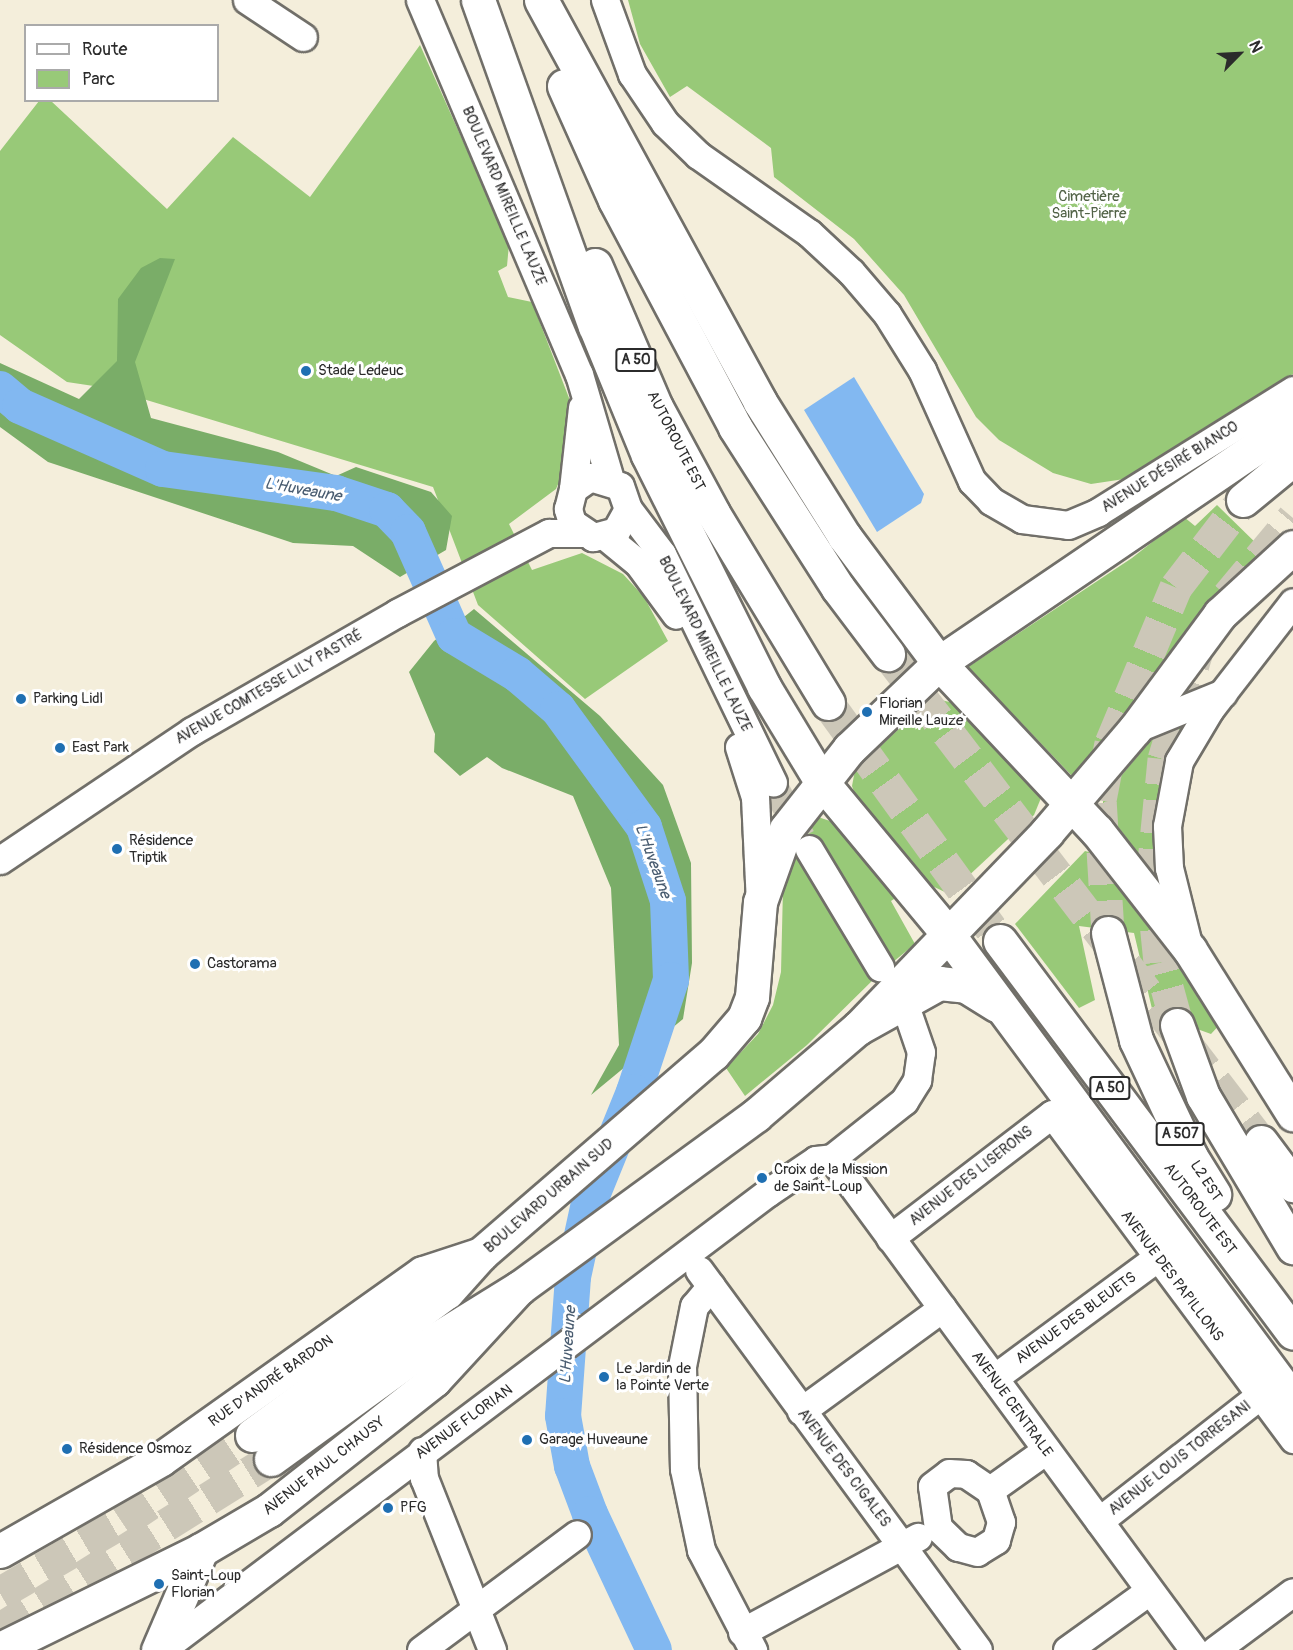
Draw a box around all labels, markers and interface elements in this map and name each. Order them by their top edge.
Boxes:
legend [24,24,219,102]
north arrow [1209,24,1269,84]
text: Route [82,38,127,61]
text: N [1244,38,1267,56]
text: Parc [82,68,115,91]
street label: BOULEVARD MIREILLE LAUZE [458,104,550,288]
park label: Cimetière Saint-Pierre [1052,187,1126,222]
road number: A 50 [615,349,657,371]
place label: Stade Ledeuc [318,362,404,380]
marker: Stade Ledeuc [299,364,313,378]
street label: AUTOROUTE EST [643,388,709,494]
street label: AVENUE DÉSIRÉ BIANCO [1098,418,1242,516]
water label: L'Huveaune [263,474,343,506]
street label: BOULEVARD MIREILLE LAUZE [655,553,755,735]
street label: AVENUE COMTESSE LILY PASTRÉ [172,626,366,748]
place label: Parking Lidl [33,690,103,708]
marker: Parking Lidl [14,692,28,706]
place label: Florian Mireille Lauze [879,694,963,729]
marker: Florian Mireille Lauze [860,705,874,719]
place label: East Park [72,739,129,757]
marker: East Park [53,741,67,755]
water label: L'Huveaune [631,821,675,901]
place label: Résidence Triptik [129,831,193,866]
marker: Résidence Triptik [110,842,124,856]
place label: Castorama [207,955,277,973]
marker: Castorama [188,957,202,971]
road number: A 50 [1089,1077,1131,1099]
street label: AVENUE DES LISERONS [906,1122,1036,1230]
road number: A 507 [1154,1123,1206,1145]
street label: BOULEVARD URBAIN SUD [481,1135,617,1257]
street label: L2 EST [1186,1157,1226,1205]
place label: Croix de la Mission de Saint-Loup [774,1160,888,1195]
street label: AUTOROUTE EST [1160,1160,1240,1258]
marker: Croix de la Mission de Saint-Loup [755,1171,769,1185]
street label: AVENUE DES PAPILLONS [1117,1207,1227,1345]
street label: AVENUE DES BLEUETS [1012,1268,1140,1368]
water label: L'Huveaune [556,1306,580,1384]
street label: RUE D'ANDRÉ BARDON [205,1331,337,1431]
street label: AVENUE CENTRALE [968,1348,1056,1460]
place label: Le Jardin de la Pointe Verte [616,1359,709,1394]
marker: Le Jardin de la Pointe Verte [597,1370,611,1384]
street label: AVENUE FLORIAN [412,1381,516,1463]
street label: AVENUE LOUIS TORRESANI [1105,1397,1255,1519]
street label: AVENUE DES CIGALES [794,1405,894,1531]
street label: AVENUE PAUL CHAUSY [259,1413,389,1519]
place label: Garage Huveaune [539,1431,648,1449]
marker: Garage Huveaune [520,1433,534,1447]
place label: Résidence Osmoz [79,1440,192,1458]
marker: Résidence Osmoz [60,1442,74,1456]
place label: PFG [400,1499,427,1517]
marker: PFG [381,1501,395,1515]
place label: Saint-Loup Florian [171,1566,241,1601]
marker: Saint-Loup Florian [152,1577,166,1591]

